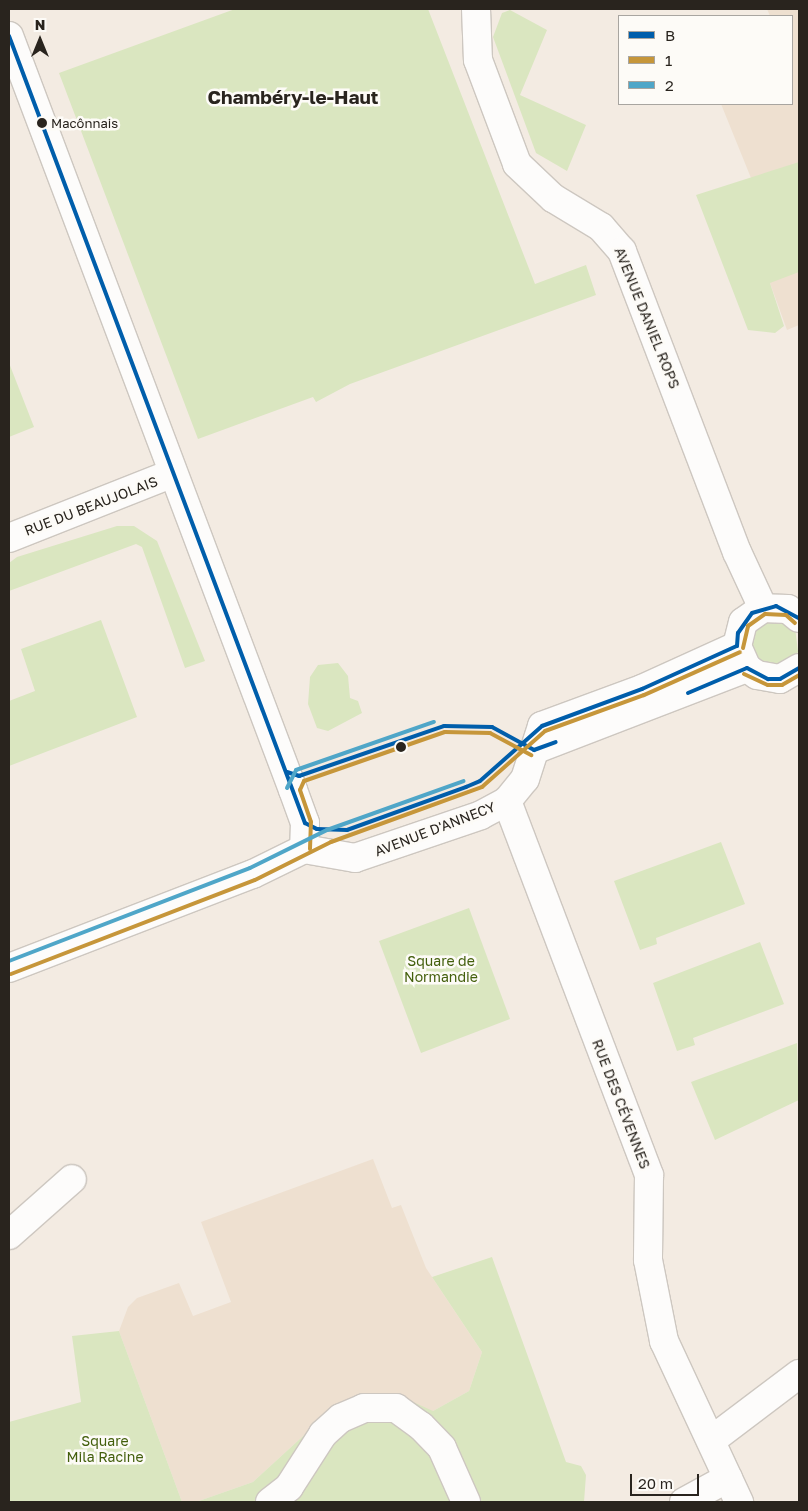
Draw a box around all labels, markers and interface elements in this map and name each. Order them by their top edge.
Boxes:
north arrow [15,15,65,65]
legend [618,15,793,105]
text: N [35,16,45,33]
text: B [665,26,675,44]
text: 1 [665,51,672,69]
text: 2 [665,76,674,94]
district label: Chambéry-le-Haut [208,86,378,108]
place label: Macônnais [51,115,118,131]
marker: Macônnais [37,118,47,128]
street label: AVENUE DANIEL ROPS [611,245,683,391]
street label: RUE DU BEAUJOLAIS [22,473,160,539]
unlabelled marker [396,742,406,752]
street label: AVENUE D'ANNECY [372,798,498,860]
park label: Square de Normandie [404,953,478,986]
street label: RUE DES CÉVENNES [589,1037,653,1171]
park label: Square Mila Racine [66,1433,144,1465]
scale bar [633,1464,702,1496]
text: 20 m [638,1474,673,1492]

